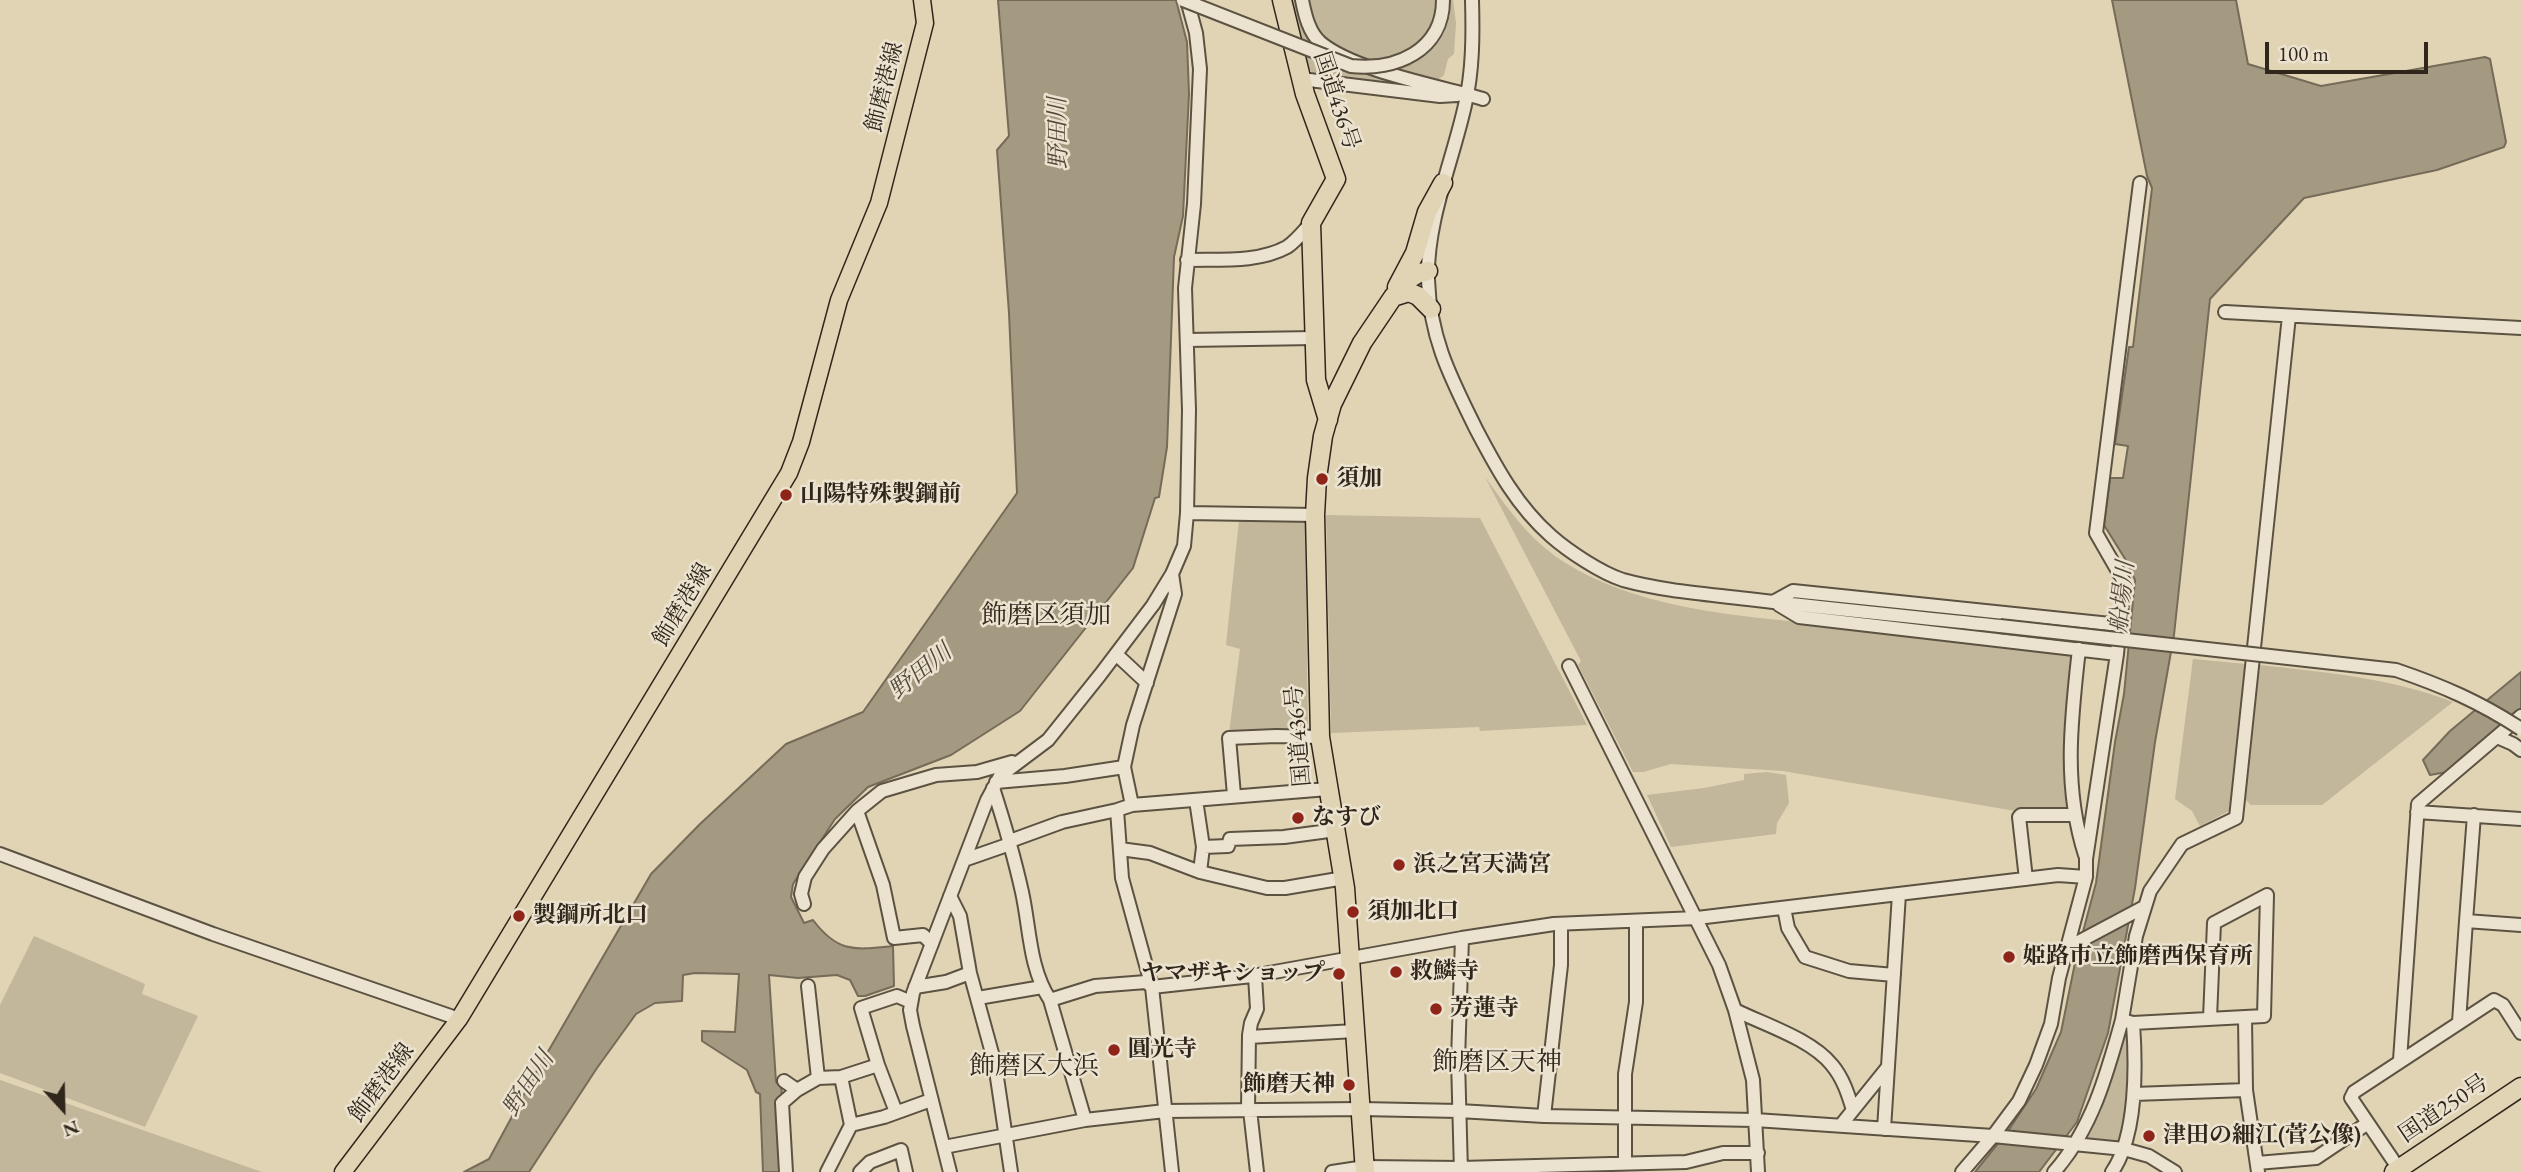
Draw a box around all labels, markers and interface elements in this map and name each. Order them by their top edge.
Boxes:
scale bar [2269,28,2432,72]
street label: 飾磨港線 [860,39,910,135]
text: 100 m [2278,40,2329,67]
street label: 国道436号 [1307,48,1365,154]
water label: 野田川 [1044,97,1074,169]
place label: 須加 [1336,465,1382,493]
marker: 須加 [1314,471,1330,487]
place label: 山陽特殊製鋼前 [800,481,961,509]
marker: 山陽特殊製鋼前 [778,487,794,503]
street label: 飾磨港線 [647,558,719,652]
water label: 船場川 [2105,560,2141,634]
district label: 飾磨区須加 [981,600,1111,632]
water label: 野田川 [884,638,958,706]
street label: 国道436号 [1281,684,1317,788]
place label: なすび [1312,804,1381,832]
marker: なすび [1290,810,1306,826]
place label: 浜之宮天満宮 [1413,851,1551,879]
marker: 浜之宮天満宮 [1391,857,1407,873]
place label: 須加北口 [1367,898,1459,926]
place label: 製鋼所北口 [533,902,648,930]
marker: 須加北口 [1345,904,1361,920]
marker: 製鋼所北口 [511,908,527,924]
place label: 姫路市立飾磨西保育所 [2023,943,2253,971]
marker: 姫路市立飾磨西保育所 [2001,949,2017,965]
place label: 救鱗寺 [1410,958,1479,986]
place label: ヤマザキショップ [1141,960,1325,988]
marker: 救鱗寺 [1388,964,1404,980]
marker: ヤマザキショップ [1331,966,1347,982]
place label: 芳蓮寺 [1450,995,1519,1023]
marker: 芳蓮寺 [1428,1001,1444,1017]
place label: 圓光寺 [1128,1036,1197,1064]
street label: 飾磨港線 [343,1038,421,1128]
marker: 圓光寺 [1106,1042,1122,1058]
water label: 野田川 [497,1046,561,1122]
district label: 飾磨区天神 [1432,1047,1562,1079]
district label: 飾磨区大浜 [969,1051,1099,1083]
street label: 国道250号 [2394,1069,2494,1149]
place label: 飾磨天神 [1243,1071,1335,1099]
north arrow [28,1074,98,1144]
marker: 飾磨天神 [1341,1077,1357,1093]
text: N [59,1114,83,1143]
place label: 津田の細江(菅公像) [2163,1122,2361,1150]
marker: 津田の細江(菅公像) [2141,1128,2157,1144]

